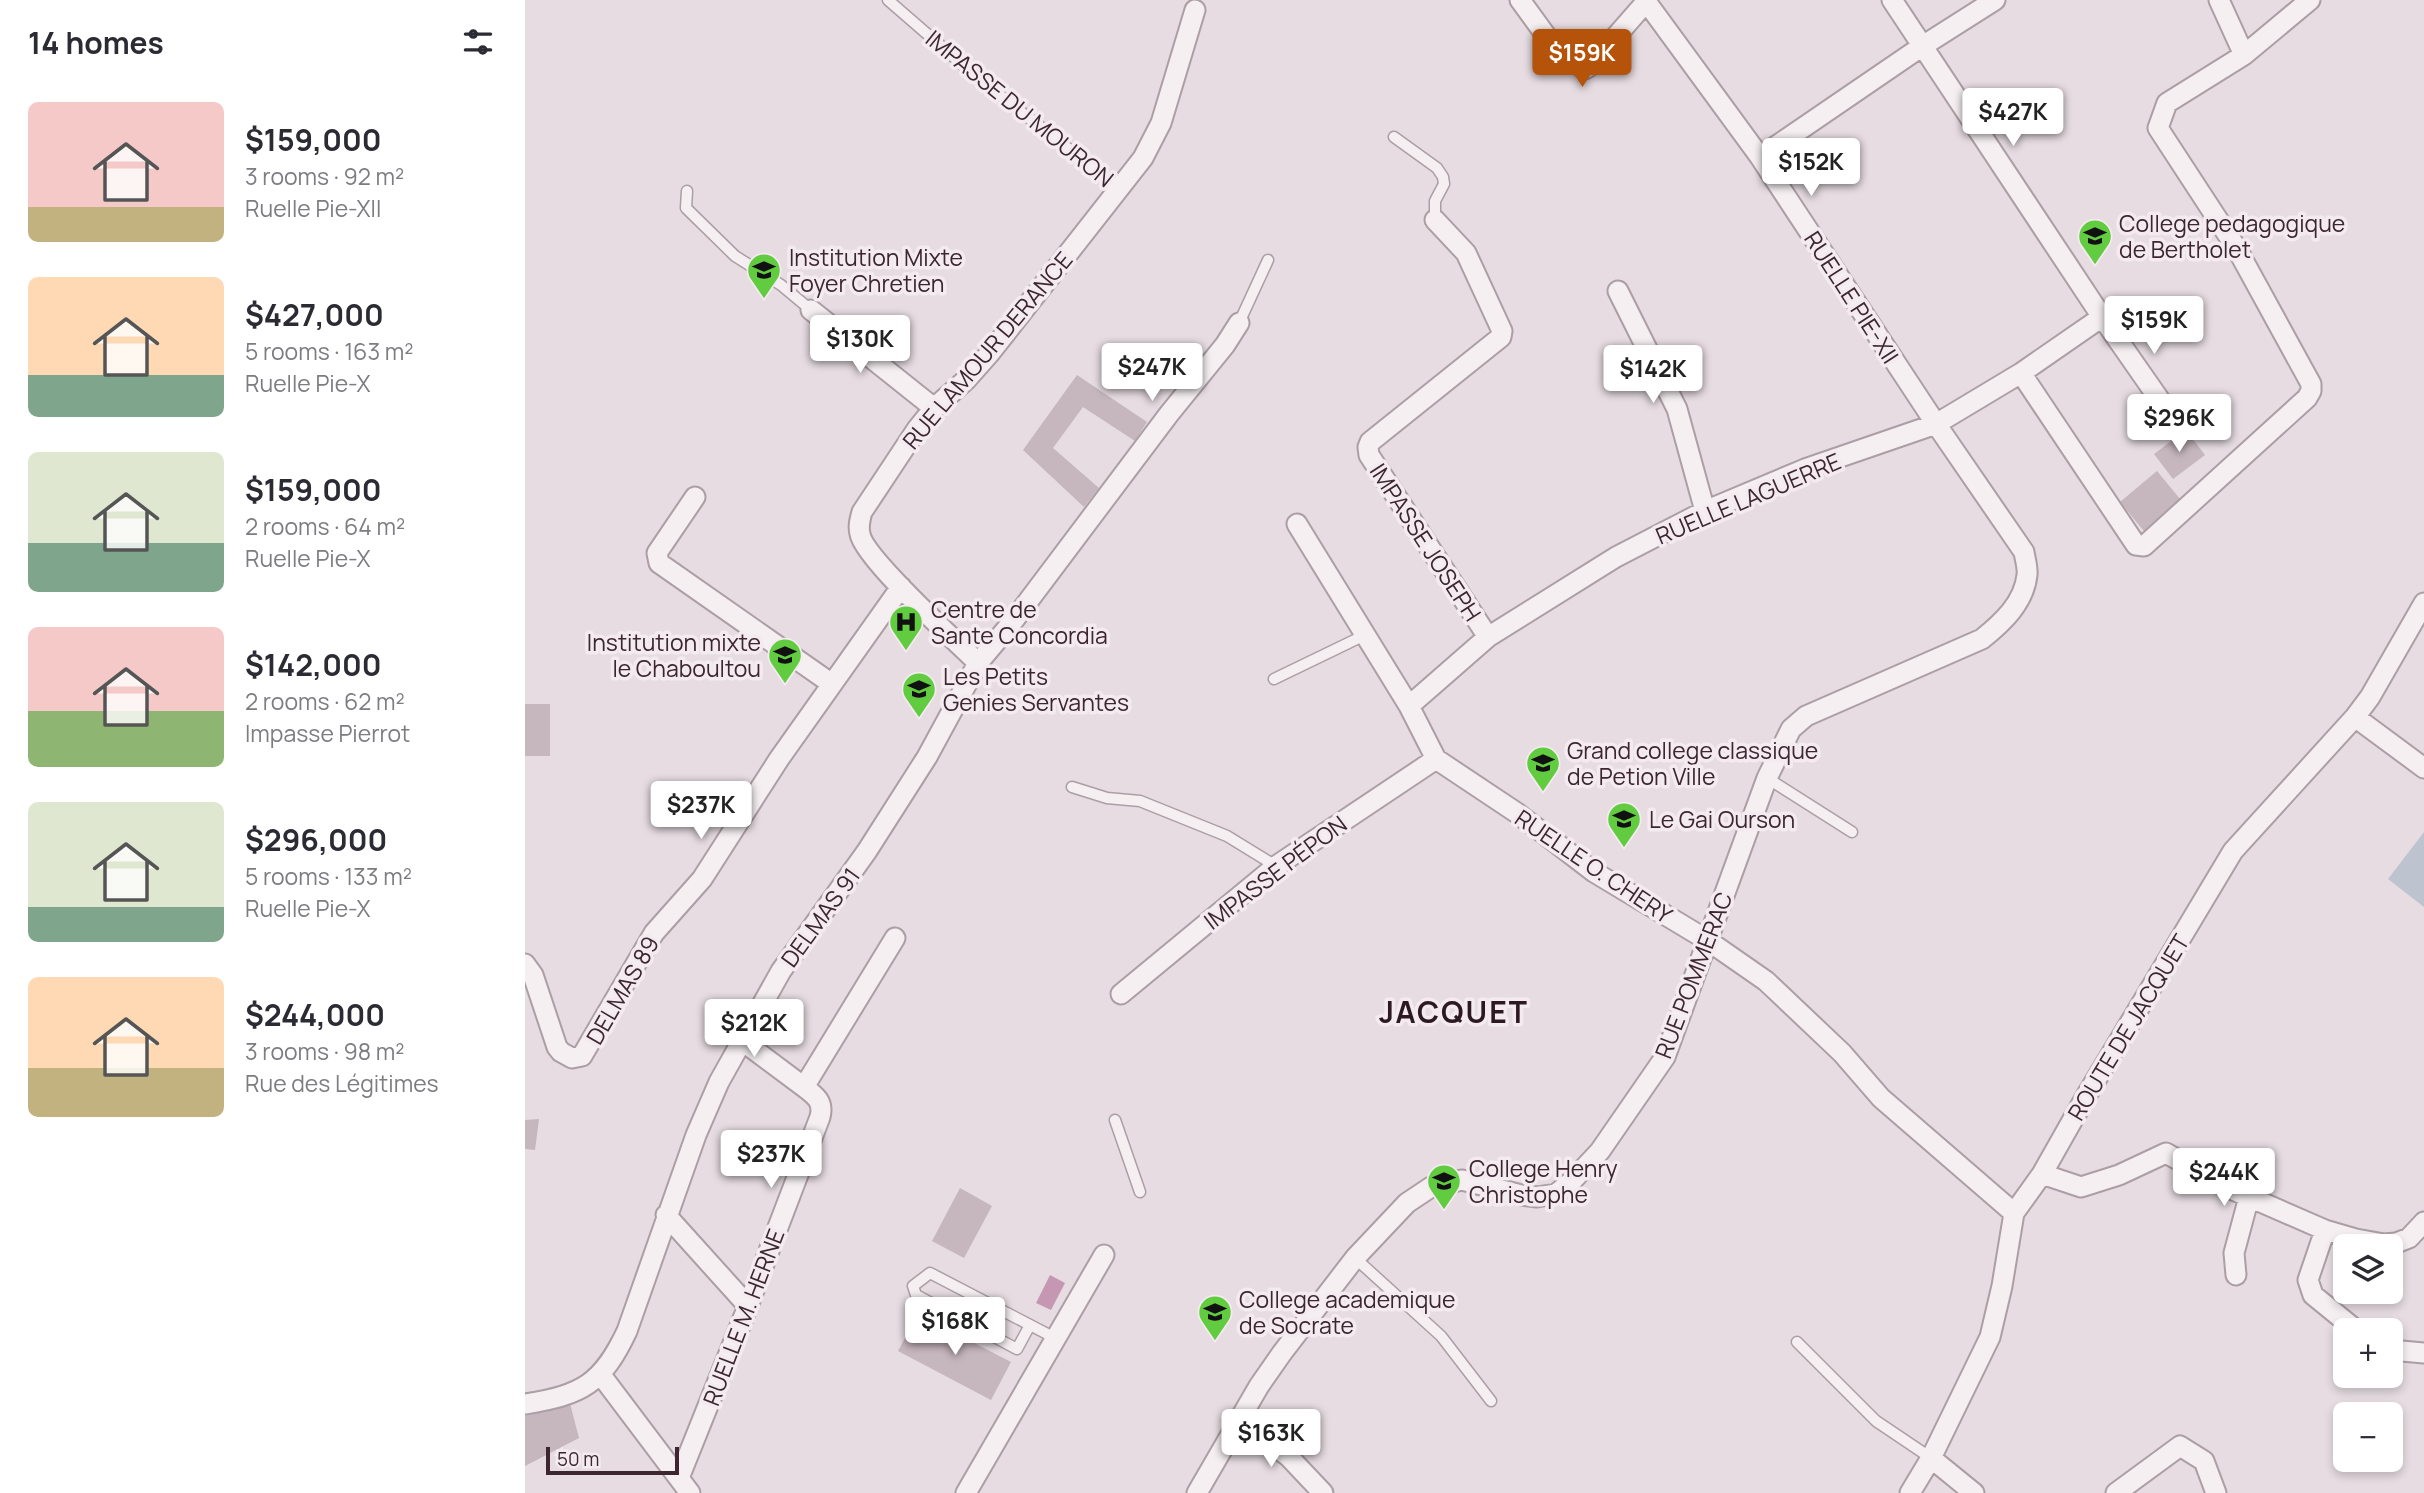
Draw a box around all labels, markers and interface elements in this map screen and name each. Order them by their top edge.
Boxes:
text: 14 homes [28,22,164,63]
street label: IMPASSE DU MOURON [919,22,1121,194]
icon: filters [459,23,497,61]
pin: $159K [1533,29,1631,89]
text: $159K [1548,36,1616,68]
pin: $427K [1964,88,2062,148]
text: $427K [1978,95,2048,127]
text: $159,000 [245,119,381,160]
icon: home [84,130,168,214]
pin: $152K [1762,138,1860,198]
text: $152K [1778,145,1844,177]
text: 3 rooms · 92 m² [245,160,404,192]
text: Ruelle Pie-XII [245,192,381,224]
place label: College pedagogique de Bertholet [2119,207,2345,265]
school or university icon: College pedagogique de Bertholet [2076,217,2114,266]
street label: RUELLE PIE-XII [1797,225,1907,369]
place label: Institution Mixte Foyer Chretien [789,241,963,299]
street label: RUE LAMOUR DERANCE [895,244,1079,456]
school or university icon: Institution Mixte Foyer Chretien [745,251,783,300]
text: $427,000 [245,294,384,335]
pin: $159K [2105,296,2203,356]
text: $159K [2120,303,2188,335]
icon: home [84,305,168,389]
pin: $130K [811,316,909,375]
text: $130K [826,322,894,354]
text: 5 rooms · 163 m² [245,335,413,367]
pin: $247K [1103,344,1201,403]
pin: $142K [1604,346,1702,405]
text: $247K [1118,350,1186,382]
text: $142K [1619,352,1687,384]
text: Ruelle Pie-X [245,367,371,399]
pin: $296K [2130,394,2228,454]
text: $296K [2143,401,2215,433]
street label: RUELLE LAGUERRE [1650,445,1846,551]
street label: IMPASSE JOSEPH [1363,457,1489,627]
text: $159,000 [245,469,381,510]
icon: home [84,480,168,564]
text: 2 rooms · 64 m² [245,510,405,542]
text: Ruelle Pie-X [245,542,371,574]
place label: Centre de Sante Concordia [931,593,1108,651]
hospital icon: Centre de Sante Concordia [887,603,925,652]
place label: Institution mixte le Chaboultou [587,626,761,684]
school or university icon: Institution mixte le Chaboultou [766,636,804,685]
text: $142,000 [245,644,381,685]
icon: home [84,655,168,739]
place label: Les Petits Genies Servantes [943,660,1129,718]
school or university icon: Les Petits Genies Servantes [900,670,938,719]
text: 2 rooms · 62 m² [245,685,405,717]
text: Impasse Pierrot [245,717,410,749]
place label: Grand college classique de Petion Ville [1567,734,1818,792]
school or university icon: Grand college classique de Petion Ville [1524,744,1562,793]
pin: $237K [652,782,750,841]
text: $237K [667,788,735,820]
school or university icon: Le Gai Ourson [1605,800,1643,849]
street label: RUELLE O. CHERY [1509,802,1679,931]
place label: Le Gai Ourson [1649,803,1795,835]
street label: IMPASSE PÉPON [1197,808,1353,936]
text: $296,000 [245,819,387,860]
icon: home [84,830,168,914]
text: 5 rooms · 133 m² [245,860,412,892]
street label: DELMAS 91 [773,861,867,973]
street label: RUE POMMERAC [1647,887,1739,1063]
text: Ruelle Pie-X [245,892,371,924]
street label: ROUTE DE JACQUET [2060,928,2197,1126]
street label: DELMAS 89 [578,930,666,1050]
district label: JACQUET [1379,991,1529,1032]
text: $244,000 [245,994,385,1035]
pin: $212K [705,1000,803,1059]
icon: home [84,1005,168,1089]
text: $212K [721,1006,787,1038]
text: 3 rooms · 98 m² [245,1035,405,1067]
text: Rue des Légitimes [245,1067,439,1099]
pin: $237K [722,1130,820,1190]
text: $237K [737,1137,805,1169]
pin: $244K [2175,1148,2273,1208]
place label: College Henry Christophe [1469,1152,1618,1210]
text: $244K [2189,1155,2259,1187]
school or university icon: College Henry Christophe [1425,1162,1463,1211]
street label: RUELLE M. HERNE [695,1224,791,1410]
map controls [2333,1234,2403,1472]
button: layers [2333,1234,2403,1304]
place label: College academique de Socrate [1239,1283,1455,1341]
school or university icon: College academique de Socrate [1196,1293,1234,1342]
pin: $168K [906,1298,1004,1357]
text: $168K [921,1304,989,1336]
button: + [2333,1318,2403,1388]
button: − [2333,1402,2403,1472]
pin: $163K [1222,1410,1320,1469]
text: $163K [1237,1416,1305,1448]
scale bar [546,1444,679,1476]
text: 50 m [557,1446,599,1472]

